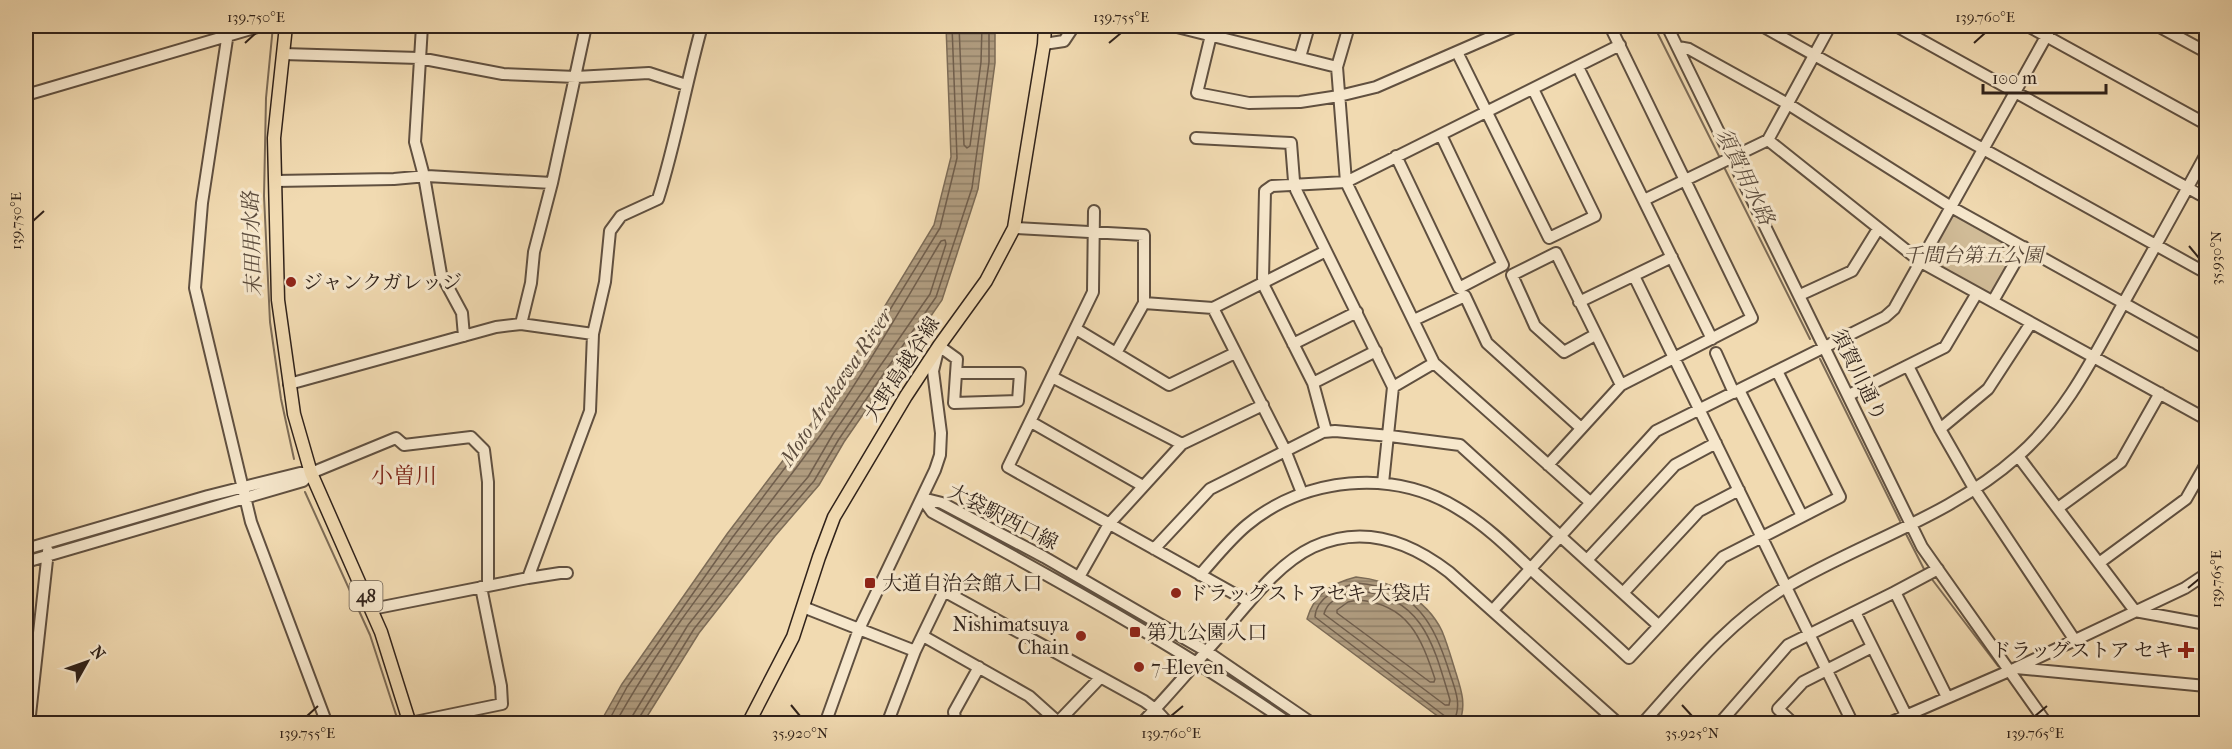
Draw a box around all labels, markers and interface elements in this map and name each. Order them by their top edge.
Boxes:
text: 139.750°E [227,8,285,26]
text: 139.755°E [1093,8,1149,26]
text: 139.760°E [1955,8,2015,26]
scale bar [1983,57,2106,95]
text: 100 m [1992,68,2037,89]
water label: 須賀用水路 [1711,124,1780,230]
water label: 末田用水路 [238,189,266,297]
text: 139.750°E [7,192,25,250]
text: 35.930°N [2207,230,2225,285]
park label: 千間台第五公園 [1903,244,2046,267]
place label: ジャンクガレッジ [303,271,462,294]
marker: ジャンクガレッジ [284,275,298,289]
water label: Moto Arakawa River [773,303,898,472]
street label: 大野島越谷線 [860,312,944,426]
street label: 須賀川通り [1827,325,1891,425]
district label: 小曽川 [371,463,437,489]
street label: 大袋駅西口線 [944,480,1062,554]
text: 139.765°E [2207,550,2225,608]
place label: 大道自治会館入口 [882,572,1042,595]
marker: 大道自治会館入口 [863,576,877,590]
road number: 48 [350,581,382,611]
place label: ドラッグストアセキ 大袋店 [1188,582,1431,605]
marker: ドラッグストアセキ 大袋店 [1169,586,1183,600]
place label: Nishimatsuya Chain [953,613,1070,659]
place label: 第九公園入口 [1147,621,1267,644]
marker: 第九公園入口 [1128,625,1142,639]
marker: Nishimatsuya Chain [1074,629,1088,643]
north arrow [57,632,117,692]
place label: ドラッグストア セキ [1991,639,2174,662]
text: N [87,642,110,664]
marker: ドラッグストア セキ [2179,643,2193,657]
place label: 7-Eleven [1151,656,1225,679]
marker: 7-Eleven [1132,660,1146,674]
text: 139.755°E [279,724,335,742]
text: 35.920°N [772,724,829,742]
text: 139.760°E [1141,724,1201,742]
text: 35.925°N [1665,724,1720,742]
text: 139.765°E [2006,724,2064,742]

